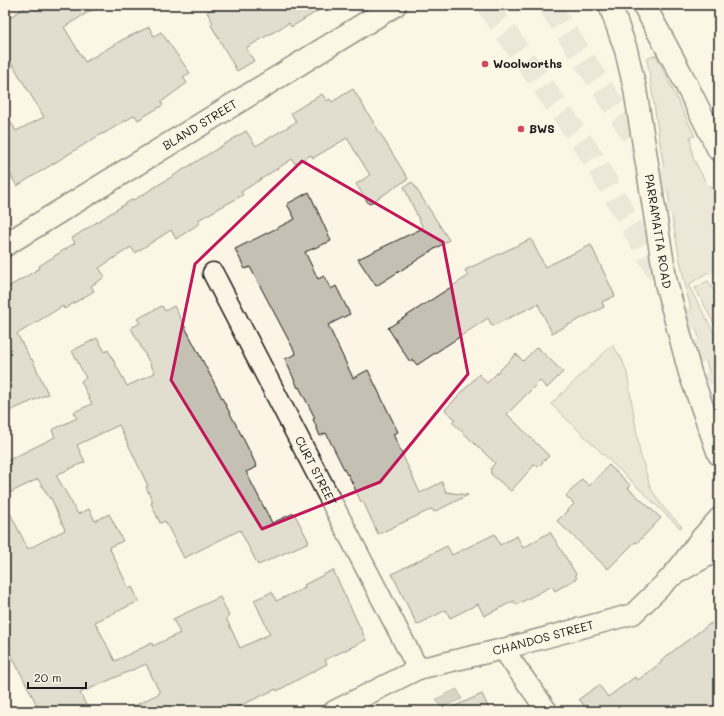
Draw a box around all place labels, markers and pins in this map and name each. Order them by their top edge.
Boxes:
place label: Woolworths [493,55,562,71]
marker: Woolworths [480,59,490,69]
place label: BWS [529,120,555,136]
marker: BWS [516,124,526,134]

